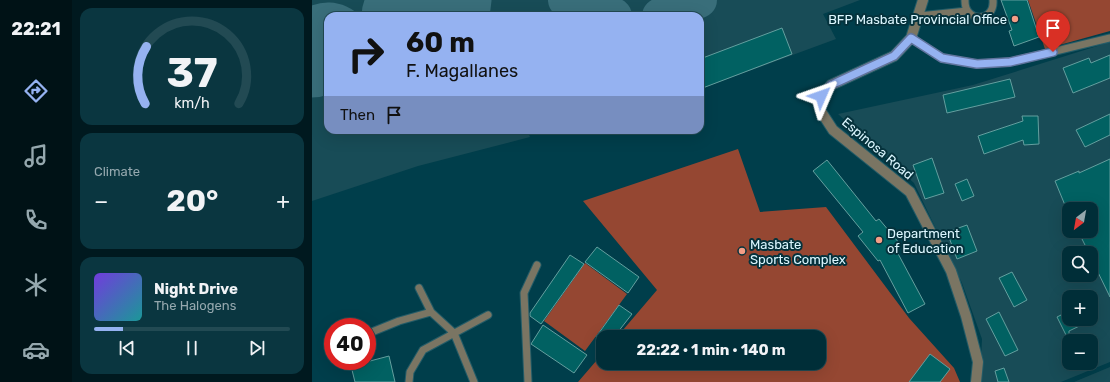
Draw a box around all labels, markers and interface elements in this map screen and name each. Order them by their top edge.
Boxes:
pin [1036,11,1070,52]
place label: BFP Masbate Provincial Office [828,12,1007,27]
marker: BFP Masbate Provincial Office [1010,14,1020,24]
icon: arrive [1042,17,1064,39]
text: 22:21 [11,18,61,40]
text: 60 m [406,26,475,59]
icon: right [340,28,392,80]
text: 37 [166,48,218,97]
text: F. Magallanes [406,60,518,82]
position arrow [800,75,842,117]
icon: directions [22,77,50,105]
text: km/h [174,95,210,112]
icon: arrive [383,104,405,126]
text: Then [340,106,375,124]
street label: Espinosa Road [839,114,916,183]
icon: music [22,142,50,170]
text: Climate [94,164,140,179]
text: 20° [166,183,218,219]
text: − [94,188,108,215]
text: + [276,188,290,215]
north arrow [1062,202,1098,238]
map controls [1062,202,1098,370]
icon: phone [22,206,50,234]
place label: Department of Education [887,226,964,256]
marker: Department of Education [874,235,884,245]
place label: Masbate Sports Complex [750,237,846,267]
marker: Masbate Sports Complex [737,246,747,256]
button: search [1062,246,1098,282]
icon: climate [22,271,50,299]
text: Night Drive [154,280,238,298]
button: + [1062,290,1098,326]
text: The Halogens [154,298,236,313]
speed limit sign: 40 [324,318,376,370]
button: − [1062,334,1098,370]
icon: car [22,336,50,364]
icon: previous [116,337,138,359]
icon: pause [181,337,203,359]
icon: next [246,337,268,359]
text: 22:22 · 1 min · 140 m [636,341,786,359]

